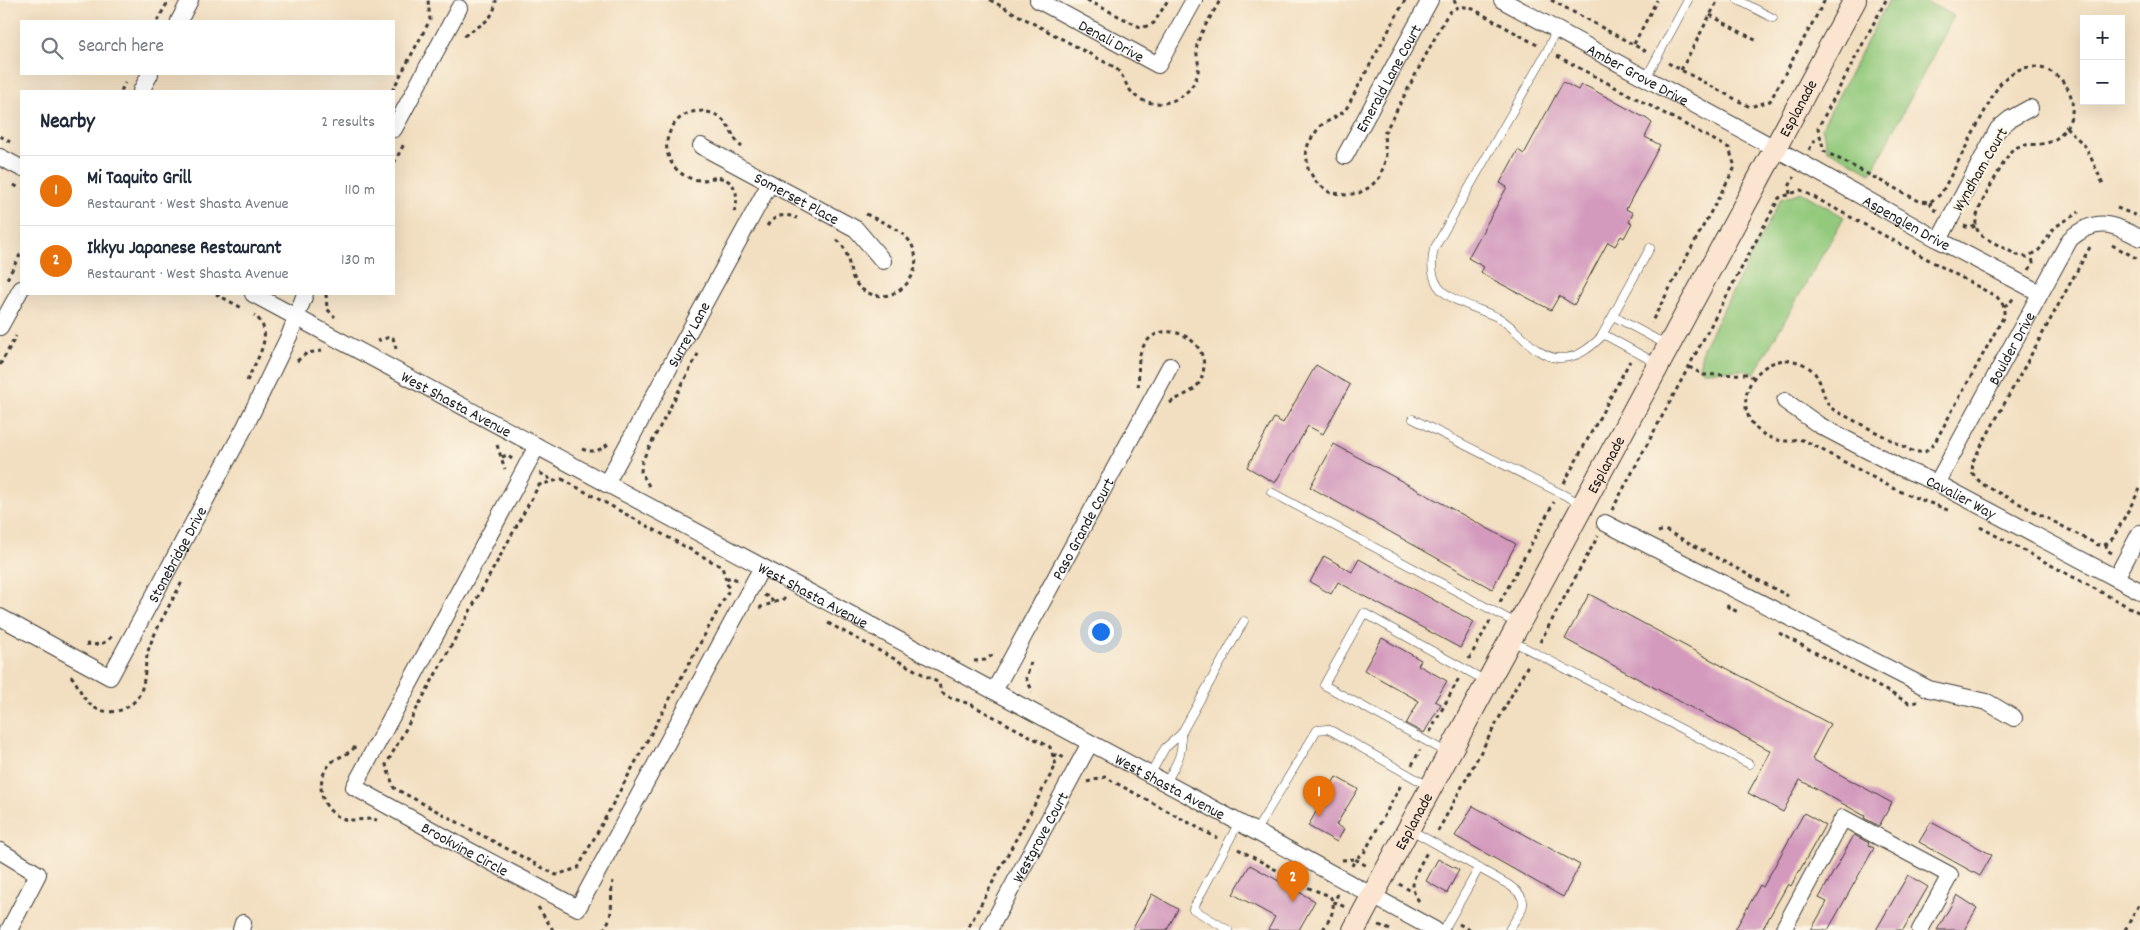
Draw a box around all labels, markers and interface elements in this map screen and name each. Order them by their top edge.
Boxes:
street label: Denali Drive [1074,15,1148,69]
map controls [2080,15,2125,105]
button: + [2080,15,2125,60]
search box [20,20,395,75]
street label: Emerald Lane Court [1351,21,1429,137]
icon: search [38,34,66,62]
text: Search here [78,34,164,61]
street label: Amber Grove Drive [1582,39,1692,113]
button: − [2080,60,2125,105]
street label: Esplanade [1774,76,1824,142]
text: Nearby [40,108,95,138]
text: 2 results [321,111,375,134]
street label: Wyndham Court [1948,124,2015,217]
text: Mi Taquito Grill [87,166,192,193]
street label: Somerset Place [749,167,843,232]
text: 1 [54,179,58,202]
text: 110 m [345,179,375,202]
street label: Aspenglen Drive [1858,190,1954,258]
text: Restaurant · West Shasta Avenue [87,193,289,216]
text: Ikkyu Japanese Restaurant [87,236,282,263]
text: 2 [53,249,60,272]
text: 130 m [341,249,375,272]
text: Restaurant · West Shasta Avenue [87,263,289,286]
street label: Surrey Lane [663,298,717,372]
street label: Boulder Drive [1984,308,2042,390]
street label: West Shasta Avenue [396,366,515,444]
street label: Esplanade [1582,433,1632,498]
street label: Cavalier Way [1922,471,2000,527]
street label: Paso Grande Court [1047,474,1121,585]
street label: Stonebridge Drive [143,503,214,608]
street label: West Shasta Avenue [753,558,872,636]
your location [1088,619,1114,645]
street label: West Shasta Avenue [1110,749,1229,827]
pin: 1 [1303,776,1335,817]
street label: Westgrove Court [1008,788,1076,887]
street label: Esplanade [1390,789,1440,855]
street label: Brookvine Circle [416,817,512,883]
pin: 2 [1277,861,1309,902]

